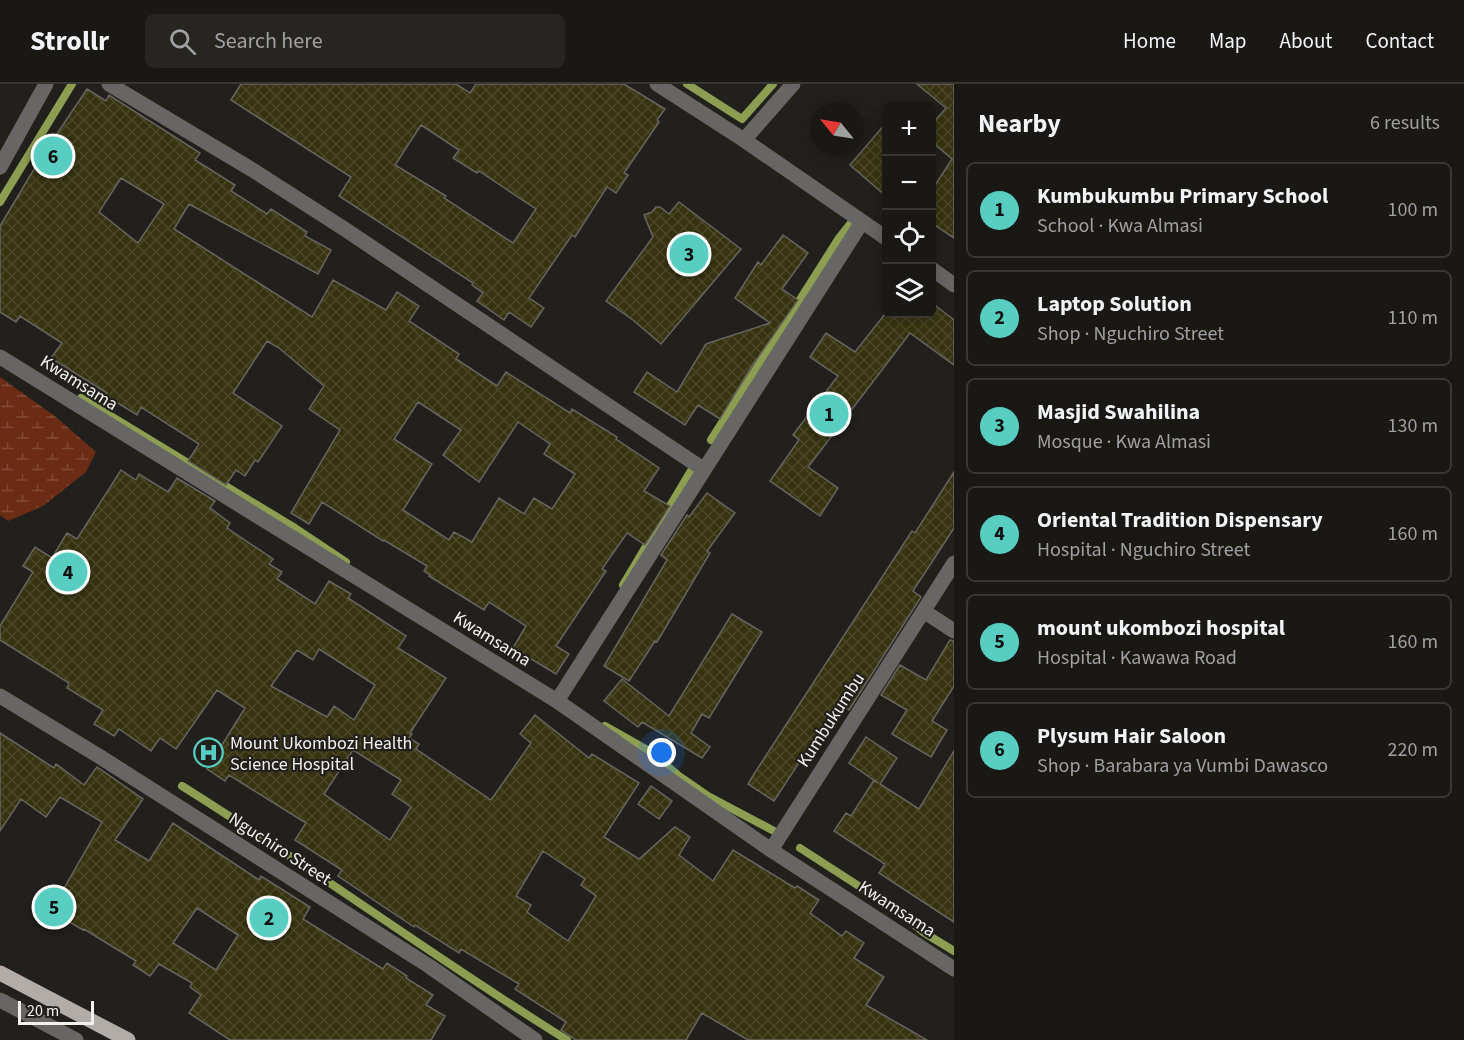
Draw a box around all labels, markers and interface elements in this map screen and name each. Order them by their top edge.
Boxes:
search box [145,14,565,68]
text: Strollr [30,21,109,61]
icon: search [166,25,199,58]
text: Search here [214,25,323,57]
text: Home [1123,26,1176,56]
text: Map [1209,26,1247,56]
text: About [1280,26,1332,56]
text: Contact [1365,26,1434,56]
north arrow [810,102,864,156]
map controls [882,102,936,318]
button: + [882,102,936,156]
text: Nearby [978,105,1061,142]
text: 6 results [1370,109,1440,137]
pin: 6 [34,134,72,178]
button: − [882,156,936,210]
text: Kumbukumbu Primary School [1037,180,1328,212]
text: 1 [994,196,1005,224]
text: 100 m [1388,196,1438,224]
button: locate [882,210,936,264]
text: School · Kwa Almasi [1037,212,1203,240]
pin: 3 [670,232,708,276]
button: layers [882,264,936,318]
text: Laptop Solution [1037,288,1192,320]
text: 2 [994,304,1005,332]
text: 110 m [1388,304,1438,332]
text: Shop · Nguchiro Street [1037,320,1224,348]
street label: Kwamsama [35,349,123,417]
pin: 1 [810,392,848,436]
text: Masjid Swahilina [1037,396,1200,428]
text: 3 [994,412,1005,440]
text: 130 m [1388,412,1438,440]
text: Mosque · Kwa Almasi [1037,428,1211,456]
text: Oriental Tradition Dispensary [1037,504,1323,536]
text: 4 [994,520,1005,548]
text: 160 m [1388,520,1438,548]
text: Hospital · Nguchiro Street [1037,536,1250,564]
pin: 4 [48,550,88,594]
street label: Kwamsama [448,605,536,673]
text: mount ukombozi hospital [1037,612,1285,644]
text: 5 [994,628,1005,656]
text: 160 m [1388,628,1438,656]
text: Hospital · Kawawa Road [1037,644,1237,672]
street label: Kumbukumbu [791,668,871,772]
text: Plysum Hair Saloon [1037,720,1226,752]
place label: Mount Ukombozi Health Science Hospital [230,731,412,777]
text: 6 [994,736,1005,764]
text: 220 m [1388,736,1438,764]
hospital icon: Mount Ukombozi Health Science Hospital [193,737,225,769]
your location [647,738,676,767]
text: Shop · Barabara ya Vumbi Dawasco [1037,752,1328,780]
street label: Nguchiro Street [224,807,336,891]
street label: Kwamsama [854,875,940,943]
pin: 5 [34,884,74,930]
pin: 2 [250,896,288,940]
scale bar [18,998,94,1026]
text: 20 m [27,1000,59,1022]

